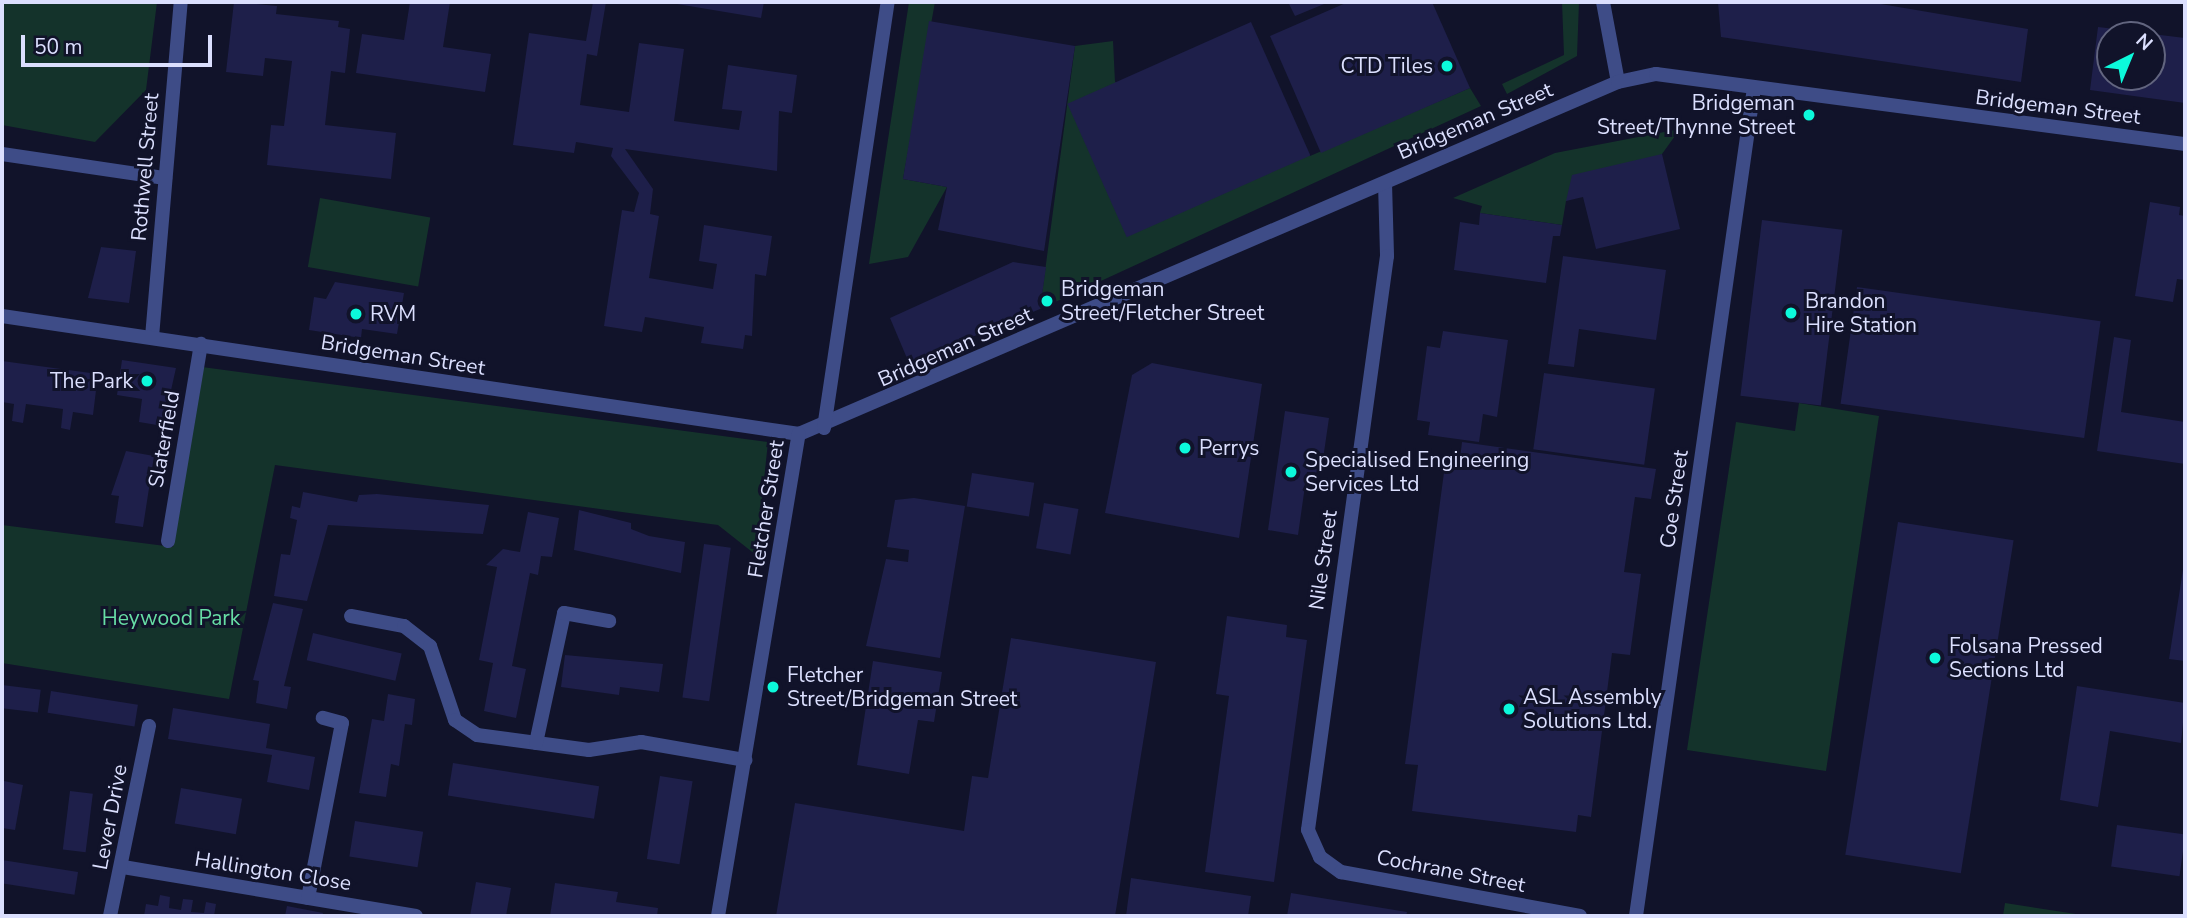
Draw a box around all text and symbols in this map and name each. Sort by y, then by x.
scale bar [24,21,215,65]
north arrow [2096,21,2166,91]
text: N [2130,28,2158,56]
text: 50 m [34,33,83,61]
place label: CTD Tiles [1341,53,1433,79]
marker: CTD Tiles [1439,58,1455,74]
street label: Bridgeman Street [1394,77,1556,165]
street label: Bridgeman Street [1974,84,2142,130]
place label: Bridgeman Street/Thynne Street [1597,90,1795,140]
street label: Rothwell Street [126,92,164,242]
marker: Bridgeman Street/Thynne Street [1801,107,1817,123]
place label: Bridgeman Street/Fletcher Street [1061,276,1264,326]
place label: Brandon Hire Station [1805,288,1917,338]
marker: Bridgeman Street/Fletcher Street [1039,293,1055,309]
place label: RVM [370,301,416,327]
street label: Bridgeman Street [874,302,1036,392]
marker: Brandon Hire Station [1783,305,1799,321]
marker: RVM [348,306,364,322]
street label: Bridgeman Street [319,330,487,380]
place label: The Park [50,368,133,394]
marker: The Park [139,373,155,389]
street label: Slaterfield [143,389,185,489]
place label: Perrys [1199,435,1259,461]
street label: Fletcher Street [743,438,789,580]
marker: Perrys [1177,440,1193,456]
place label: Specialised Engineering Services Ltd [1305,447,1529,497]
street label: Coe Street [1655,448,1693,550]
marker: Specialised Engineering Services Ltd [1283,464,1299,480]
street label: Nile Street [1304,509,1342,611]
park label: Heywood Park [102,605,240,631]
place label: Folsana Pressed Sections Ltd [1949,633,2103,683]
marker: Folsana Pressed Sections Ltd [1927,650,1943,666]
place label: Fletcher Street/Bridgeman Street [787,662,1017,712]
marker: Fletcher Street/Bridgeman Street [765,679,781,695]
place label: ASL Assembly Solutions Ltd. [1523,684,1661,734]
marker: ASL Assembly Solutions Ltd. [1501,701,1517,717]
street label: Lever Drive [87,762,133,872]
street label: Cochrane Street [1374,844,1528,898]
street label: Hallington Close [193,846,353,896]

